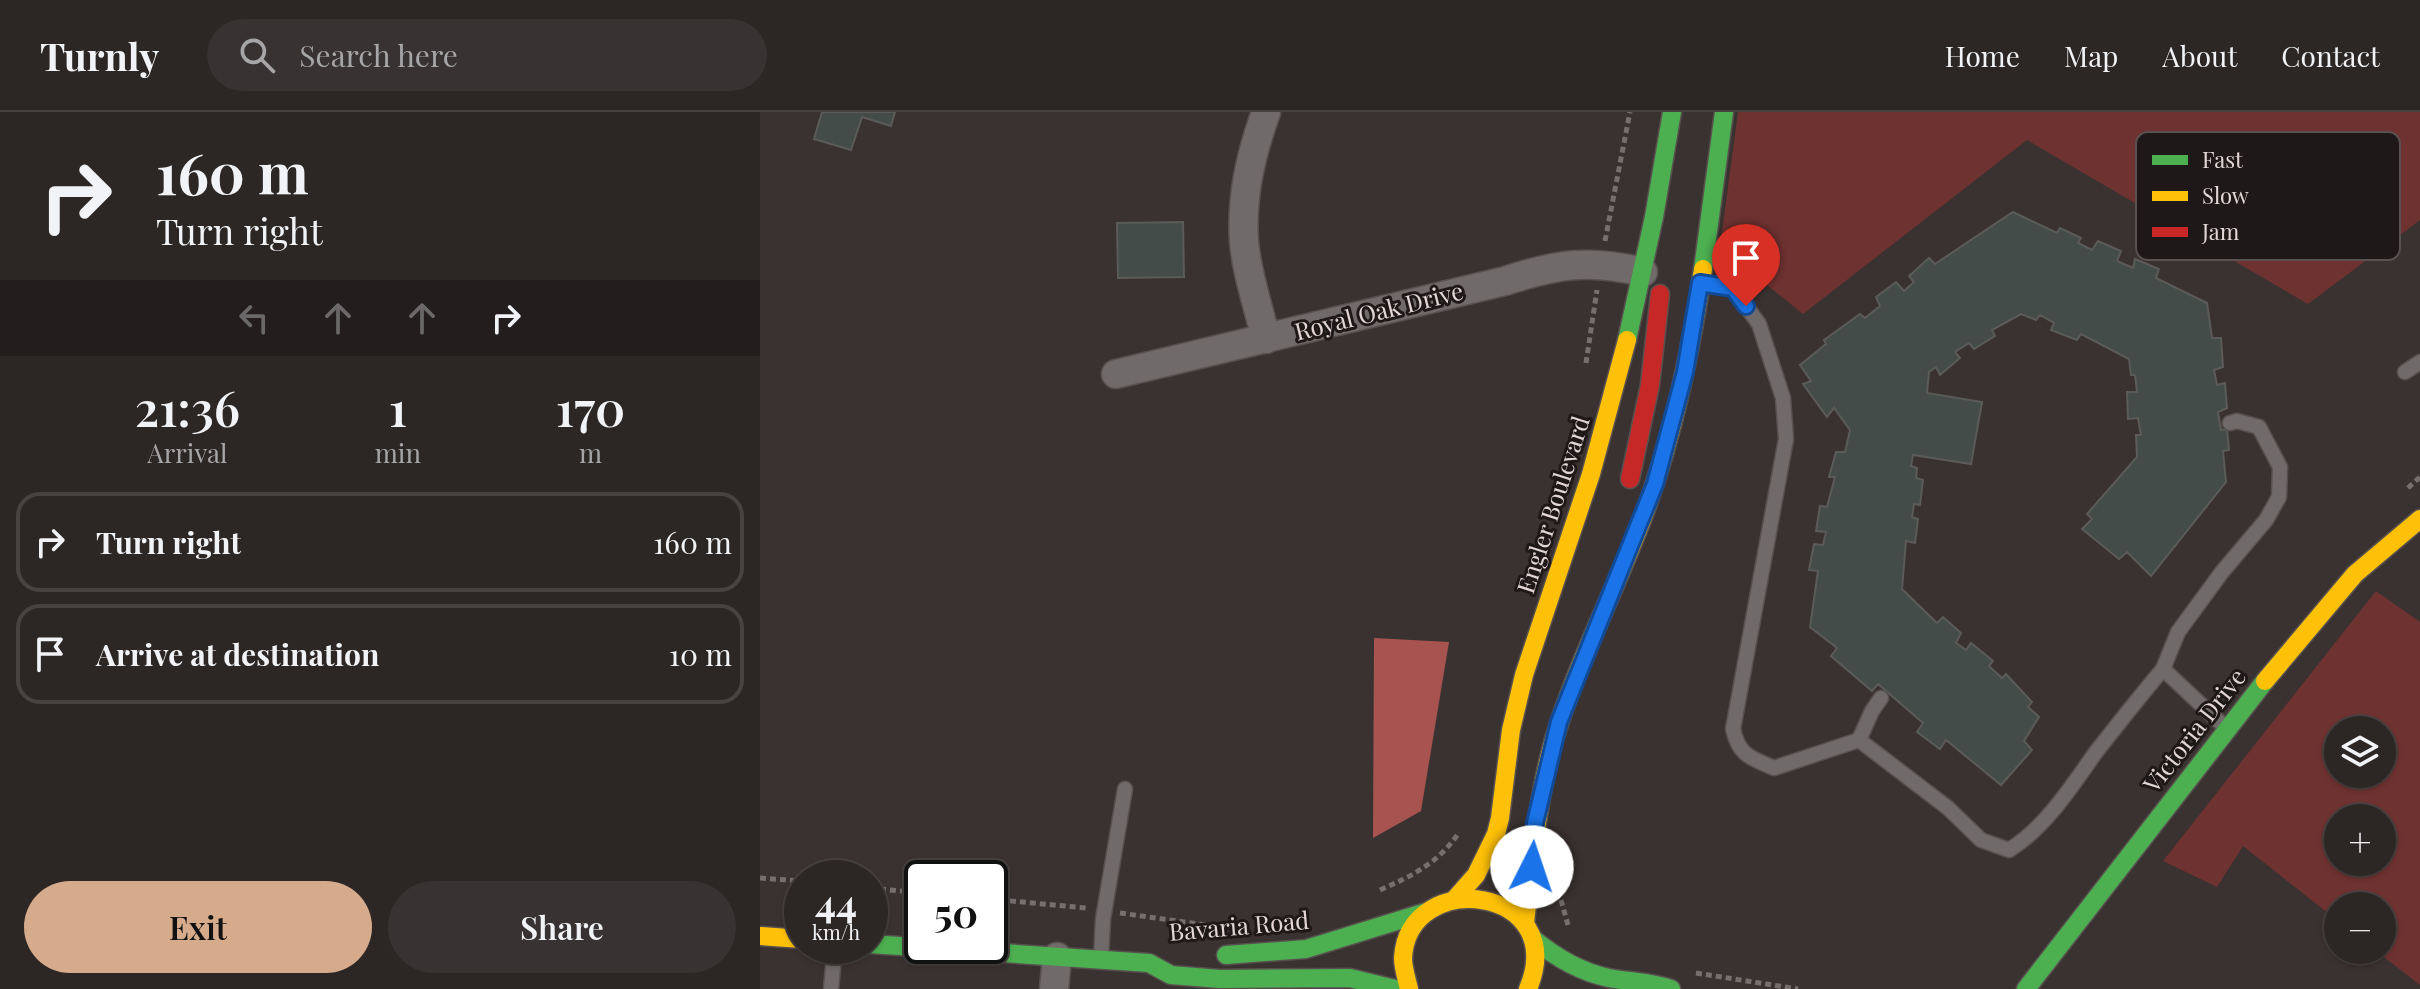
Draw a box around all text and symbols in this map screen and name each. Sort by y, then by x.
search box [207,19,767,91]
text: Turnly [40,30,159,81]
icon: search [235,33,279,77]
text: Search here [299,35,458,75]
text: Home [1945,37,2020,74]
text: Map [2064,37,2118,74]
text: About [2162,37,2237,74]
text: Contact [2281,37,2380,74]
legend [2136,132,2400,260]
text: 160 m [156,134,309,209]
icon: right [24,144,128,248]
text: Fast [2202,144,2244,174]
text: Slow [2202,180,2249,210]
text: Turn right [156,206,323,254]
text: Jam [2201,216,2240,246]
pin [1712,224,1780,306]
icon: arrive [1724,236,1768,280]
street label: Royal Oak Drive [1291,274,1466,346]
icon: left [232,296,276,340]
icon: ahead [316,296,360,340]
icon: ahead [400,296,444,340]
icon: right [484,296,528,340]
text: 21:36 [135,375,240,439]
text: 1 [389,375,407,439]
text: 170 [556,375,625,439]
street label: Engler Boulevard [1508,412,1596,597]
text: Arrival [147,435,227,470]
text: min [375,435,421,470]
text: m [579,435,602,470]
icon: right [28,520,72,564]
text: Turn right [96,522,241,562]
text: 160 m [653,522,732,562]
icon: arrive [28,632,72,676]
text: Arrive at destination [96,634,379,674]
text: 10 m [669,634,732,674]
street label: Victoria Drive [2134,661,2252,799]
map controls [2324,716,2396,964]
button: layers [2324,716,2396,788]
button: + [2324,804,2396,876]
position arrow [1490,825,1574,909]
speed limit sign: 50 [904,860,1008,964]
text: 44 [815,875,857,928]
button: Exit [24,881,372,973]
button: Share [388,881,736,973]
button: − [2324,892,2396,964]
street label: Bavaria Road [1168,903,1310,947]
text: km/h [812,918,860,945]

